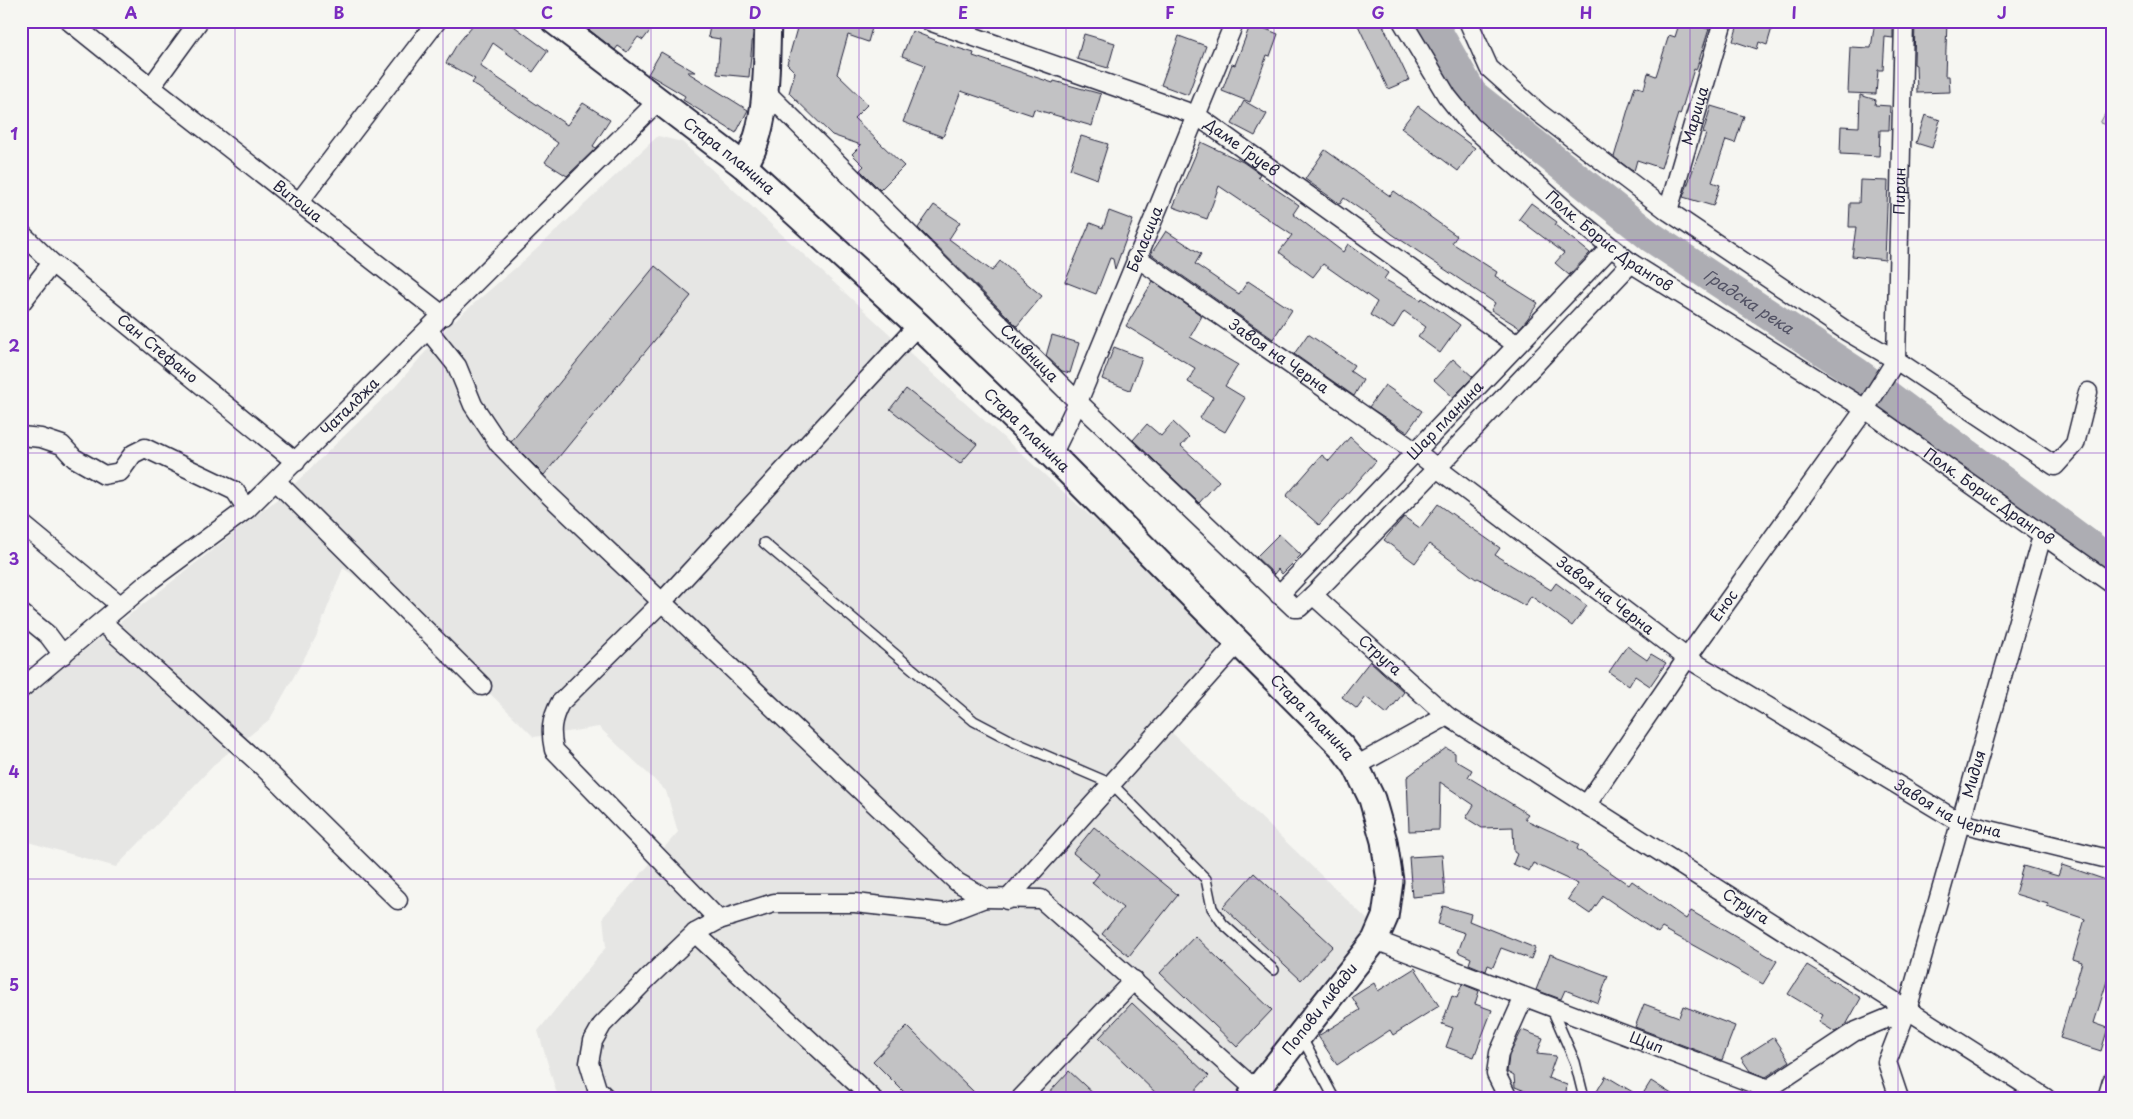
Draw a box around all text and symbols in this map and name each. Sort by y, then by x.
text: A [125,0,138,24]
text: B [334,0,345,24]
text: C [541,0,553,24]
text: D [749,0,761,24]
text: E [958,0,968,24]
text: F [1165,0,1175,24]
text: G [1371,0,1385,24]
text: H [1580,0,1592,24]
text: I [1791,0,1797,24]
text: J [1997,0,2007,24]
street label: Марица [1675,83,1714,148]
street label: Стара планина [679,111,781,200]
street label: Даме Груев [1199,111,1284,181]
text: 1 [10,121,18,145]
street label: Пирин [1886,167,1911,215]
street label: Витоша [269,174,329,228]
street label: Полк. Борис Дрангов [1541,184,1678,297]
street label: Беласица [1120,202,1168,275]
water label: Градска река [1700,262,1800,340]
street label: Сан Стефано [113,307,204,388]
street label: Завоя на Черна [1225,312,1335,399]
street label: Сливница [995,318,1065,387]
text: 2 [8,333,20,357]
street label: Чаталджа [314,371,384,440]
street label: Шар планина [1401,374,1488,464]
street label: Стара планина [979,382,1076,477]
street label: Полк. Борис Дрангов [1920,441,2060,550]
text: 3 [9,546,19,570]
street label: Завоя на Черна [1553,550,1660,640]
street label: Енос [1704,584,1742,626]
street label: Струга [1354,628,1408,681]
street label: Стара планина [1266,668,1361,765]
street label: Мидия [1955,747,1990,800]
text: 4 [9,759,20,783]
street label: Завоя на Черна [1891,773,2005,843]
street label: Струга [1719,882,1775,929]
street label: Попови ливади [1275,957,1362,1059]
text: 5 [9,972,19,996]
street label: Щип [1626,1025,1667,1058]

